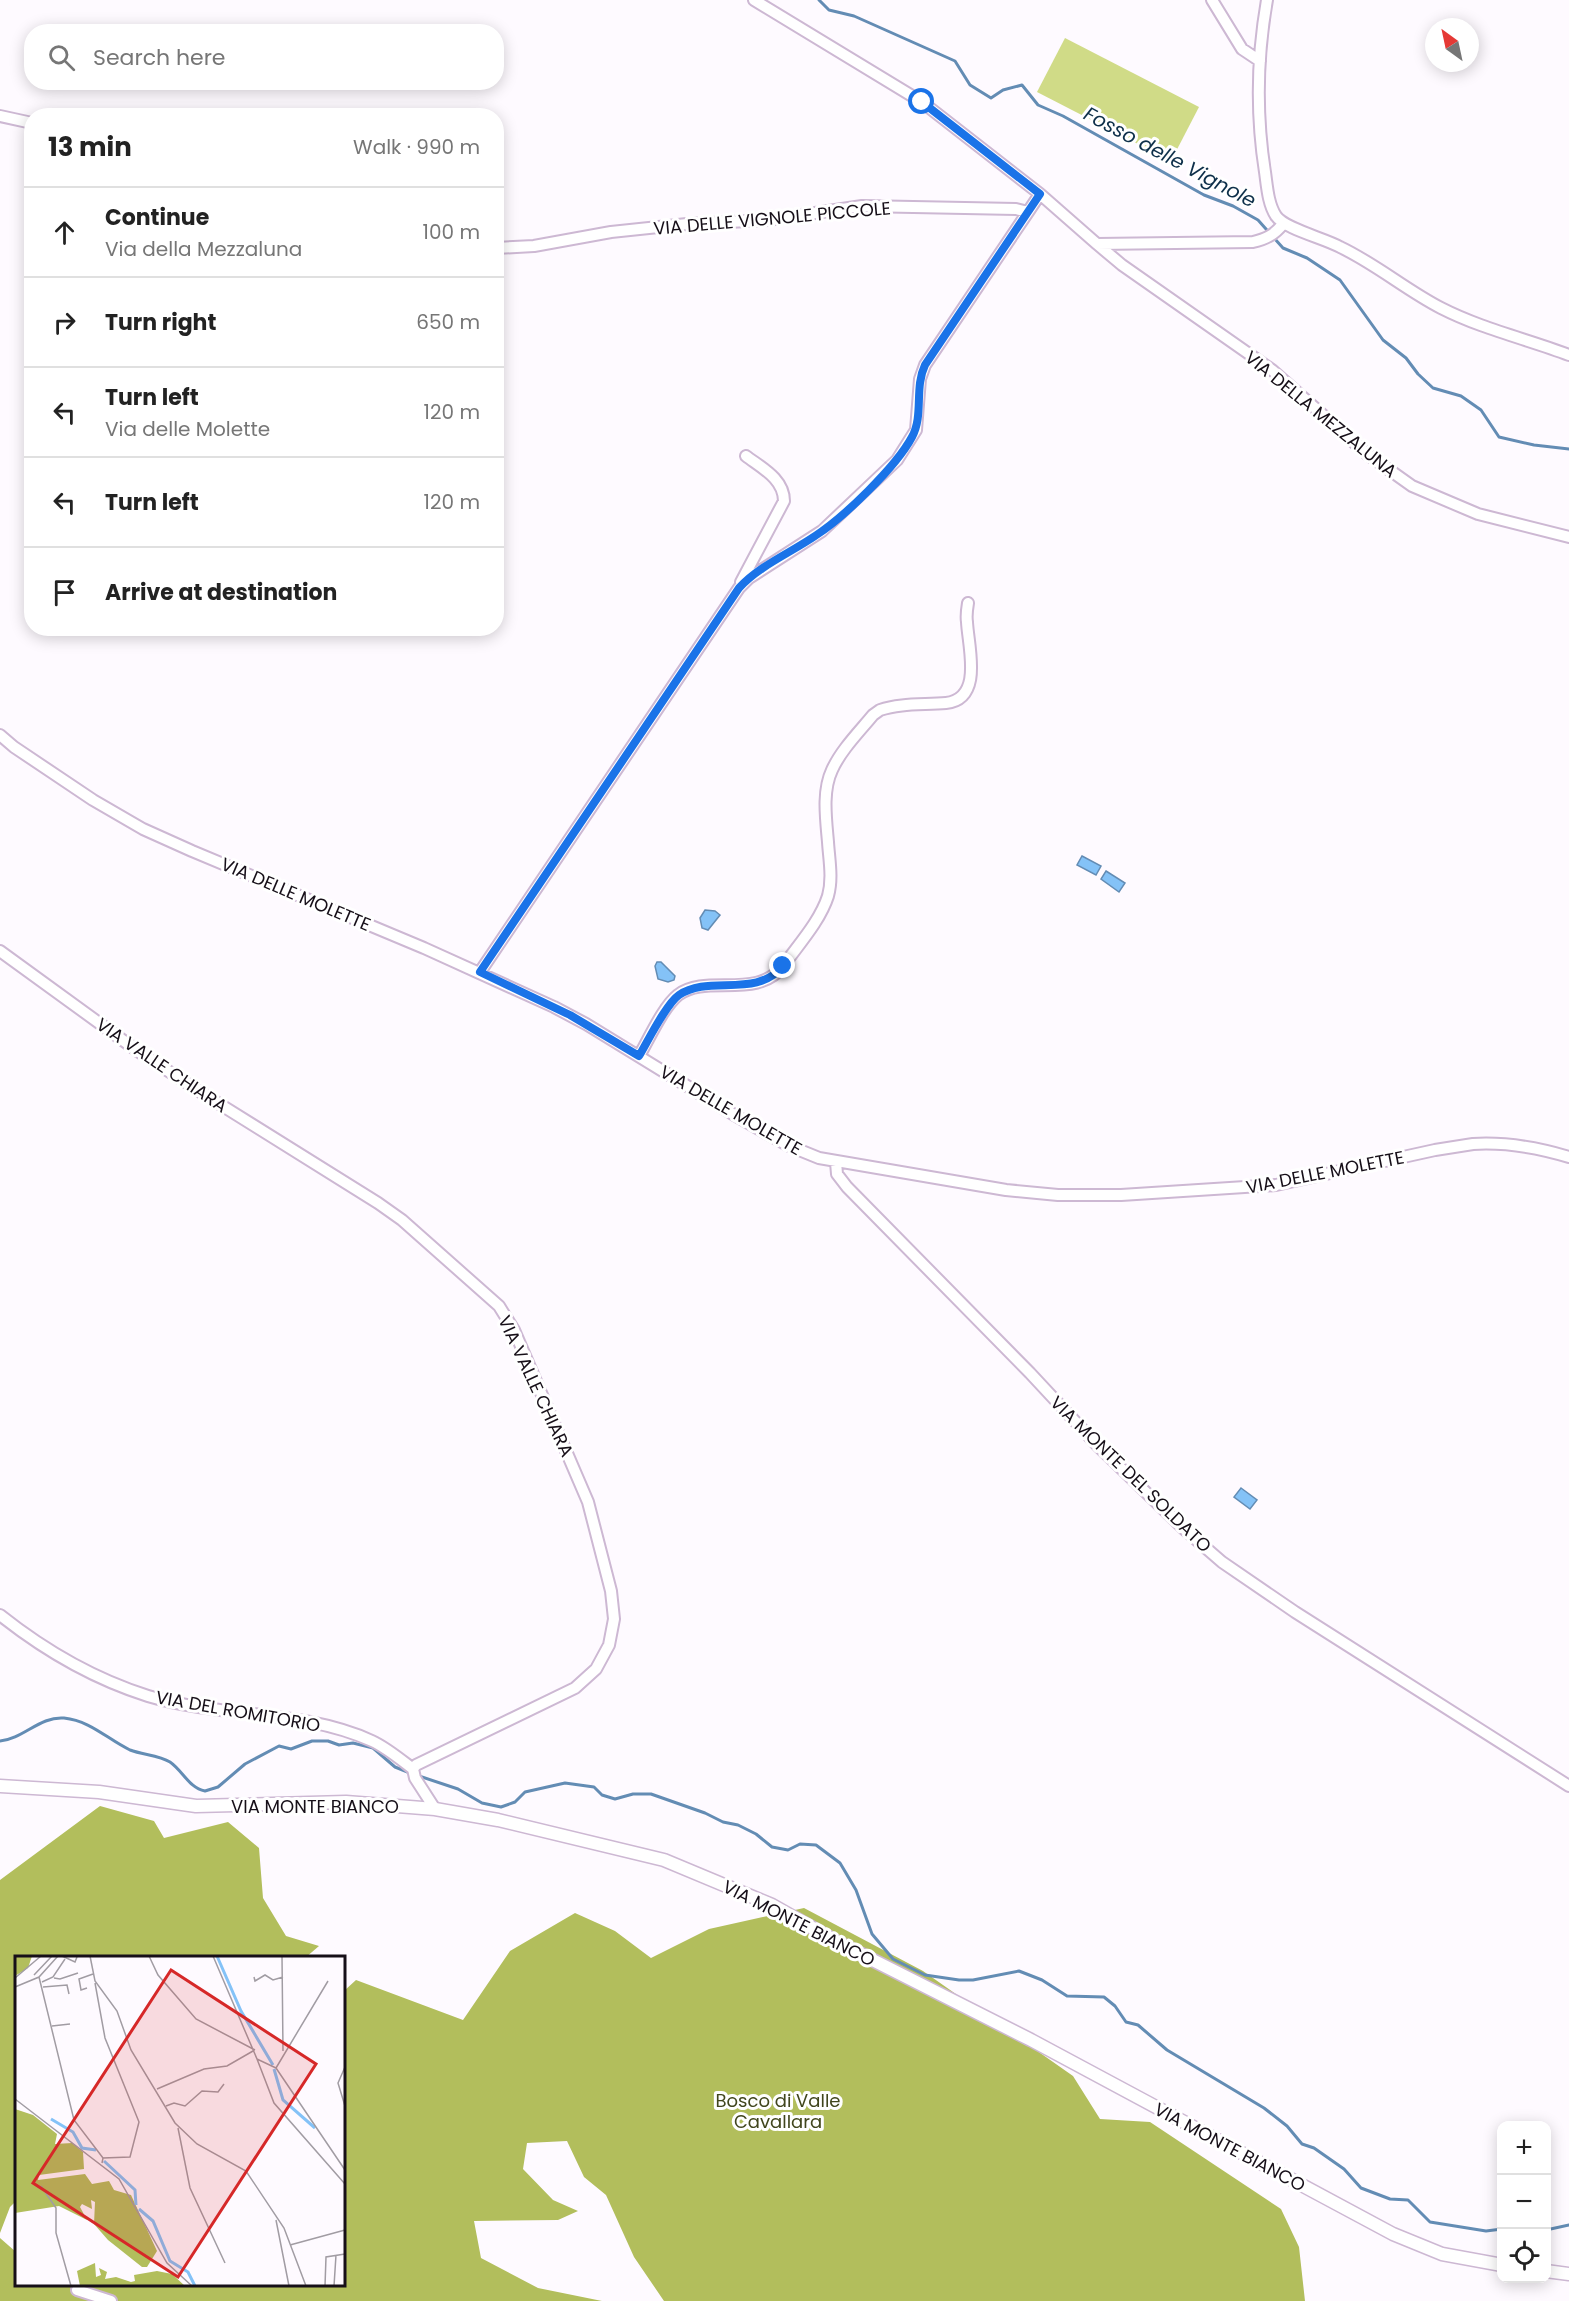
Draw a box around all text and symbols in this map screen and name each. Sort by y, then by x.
north arrow [1425,18,1479,72]
search box [24,24,504,90]
icon: search [45,41,78,74]
text: Search here [93,42,226,73]
route start [908,88,934,114]
water label: Fosso delle Vignole [1079,100,1261,214]
text: 13 min [48,129,132,165]
text: Walk · 990 m [353,133,480,161]
street label: VIA DELLE VIGNOLE PICCOLE [652,195,892,241]
text: Continue [105,202,209,233]
icon: ahead [48,216,81,249]
text: 100 m [423,218,480,246]
text: Via della Mezzaluna [105,235,302,263]
icon: right [48,306,81,339]
text: Turn right [105,307,216,338]
text: 650 m [416,308,480,336]
street label: VIA DELLA MEZZALUNA [1240,345,1402,483]
text: Turn left [105,382,199,413]
icon: left [48,396,81,429]
text: 120 m [424,398,480,426]
text: Via delle Molette [105,415,270,443]
icon: left [48,486,81,519]
text: Turn left [105,487,199,518]
text: 120 m [424,488,480,516]
icon: arrive [48,576,81,609]
text: Arrive at destination [105,577,337,608]
street label: VIA DELLE MOLETTE [217,851,375,937]
route end [769,952,795,978]
street label: VIA VALLE CHIARA [91,1012,233,1118]
street label: VIA DELLE MOLETTE [655,1059,807,1161]
street label: VIA DELLE MOLETTE [1244,1144,1406,1200]
street label: VIA VALLE CHIARA [492,1311,580,1461]
street label: VIA MONTE DEL SOLDATO [1045,1390,1217,1558]
street label: VIA DEL ROMITORIO [154,1684,322,1738]
street label: VIA MONTE BIANCO [231,1794,399,1819]
street label: VIA MONTE BIANCO [719,1874,879,1972]
inset map [15,1956,345,2286]
park label: Bosco di Valle Cavallara [716,2088,840,2134]
street label: VIA MONTE BIANCO [1150,2097,1310,2197]
map controls [1497,2121,1551,2283]
button: + [1497,2121,1551,2175]
button: − [1497,2175,1551,2229]
button: locate [1497,2229,1551,2283]

